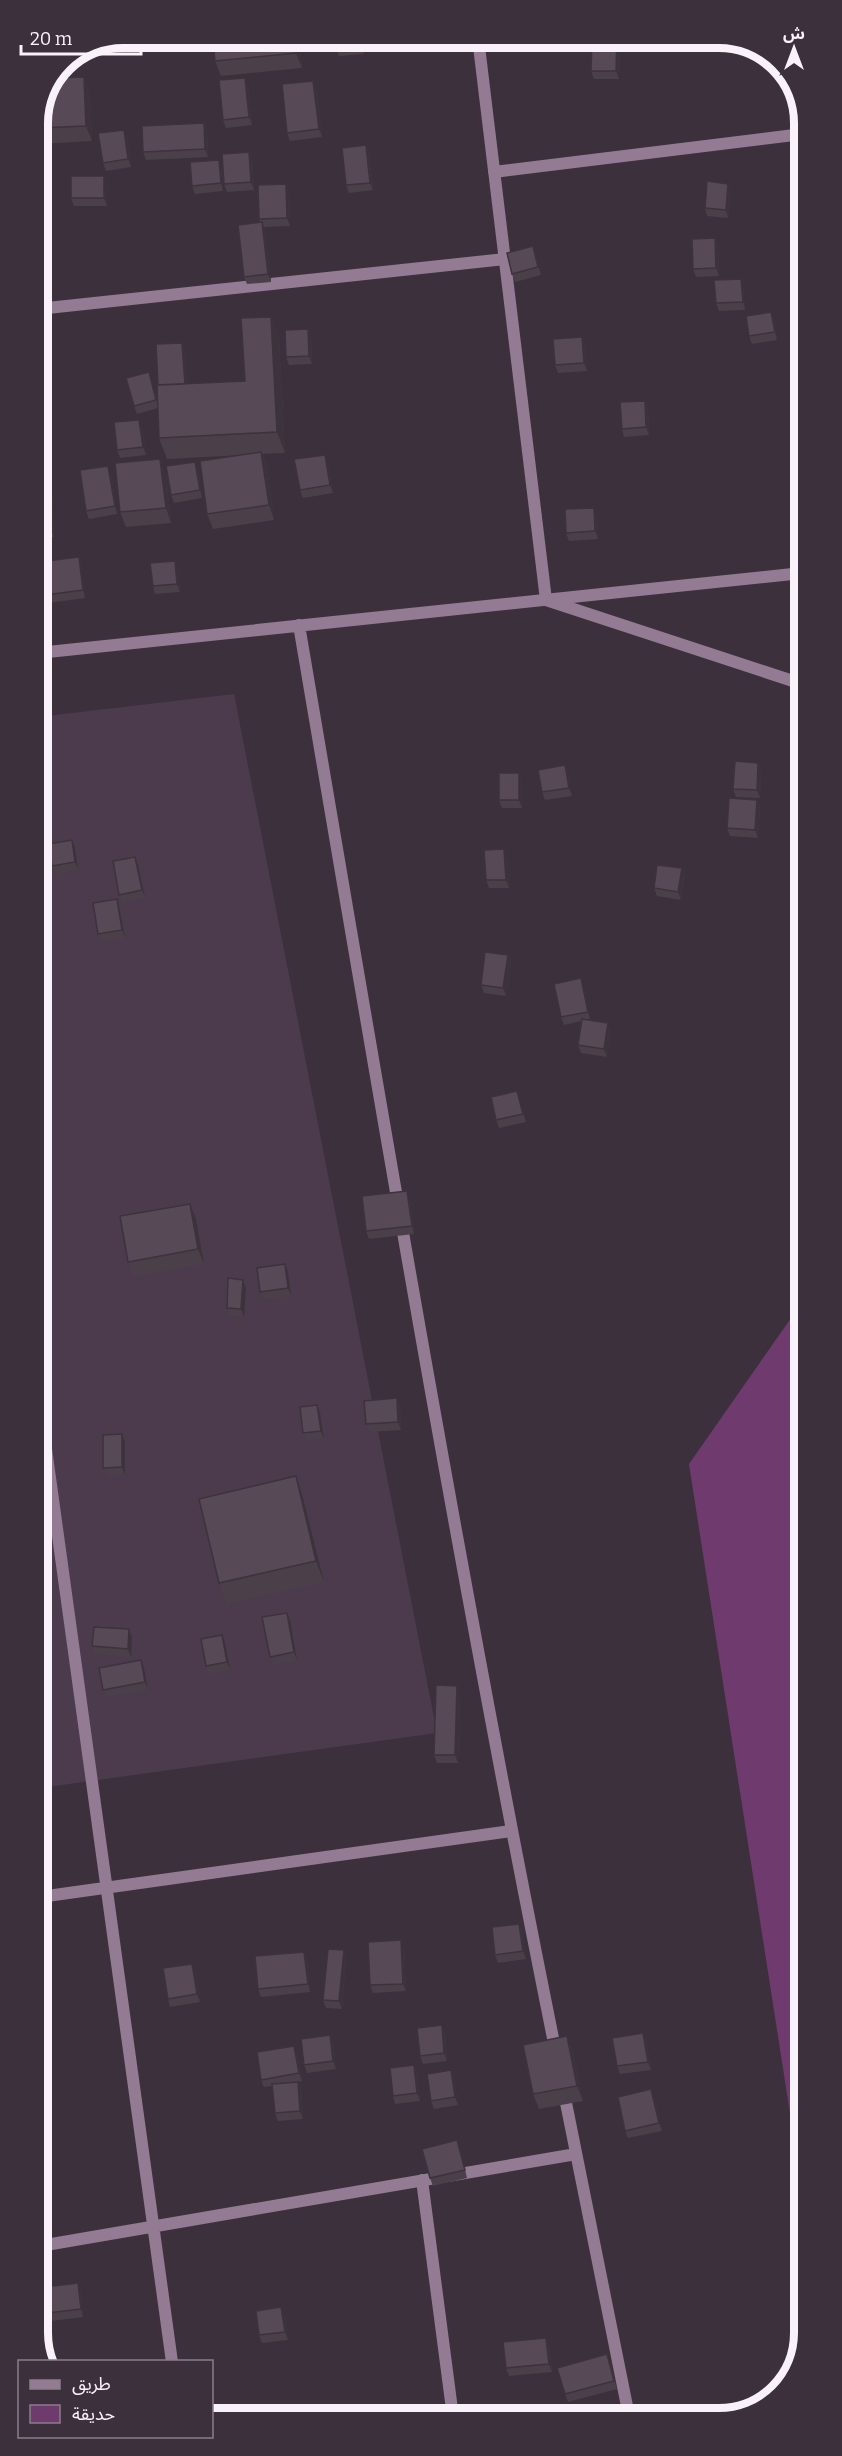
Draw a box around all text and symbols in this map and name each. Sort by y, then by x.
scale bar [21,18,141,56]
north arrow [764,18,824,78]
text: ش [783,24,805,43]
text: 20 m [30,28,72,50]
legend [18,2360,213,2438]
text: طريق [72,2373,111,2395]
text: حديقة [72,2403,115,2425]

